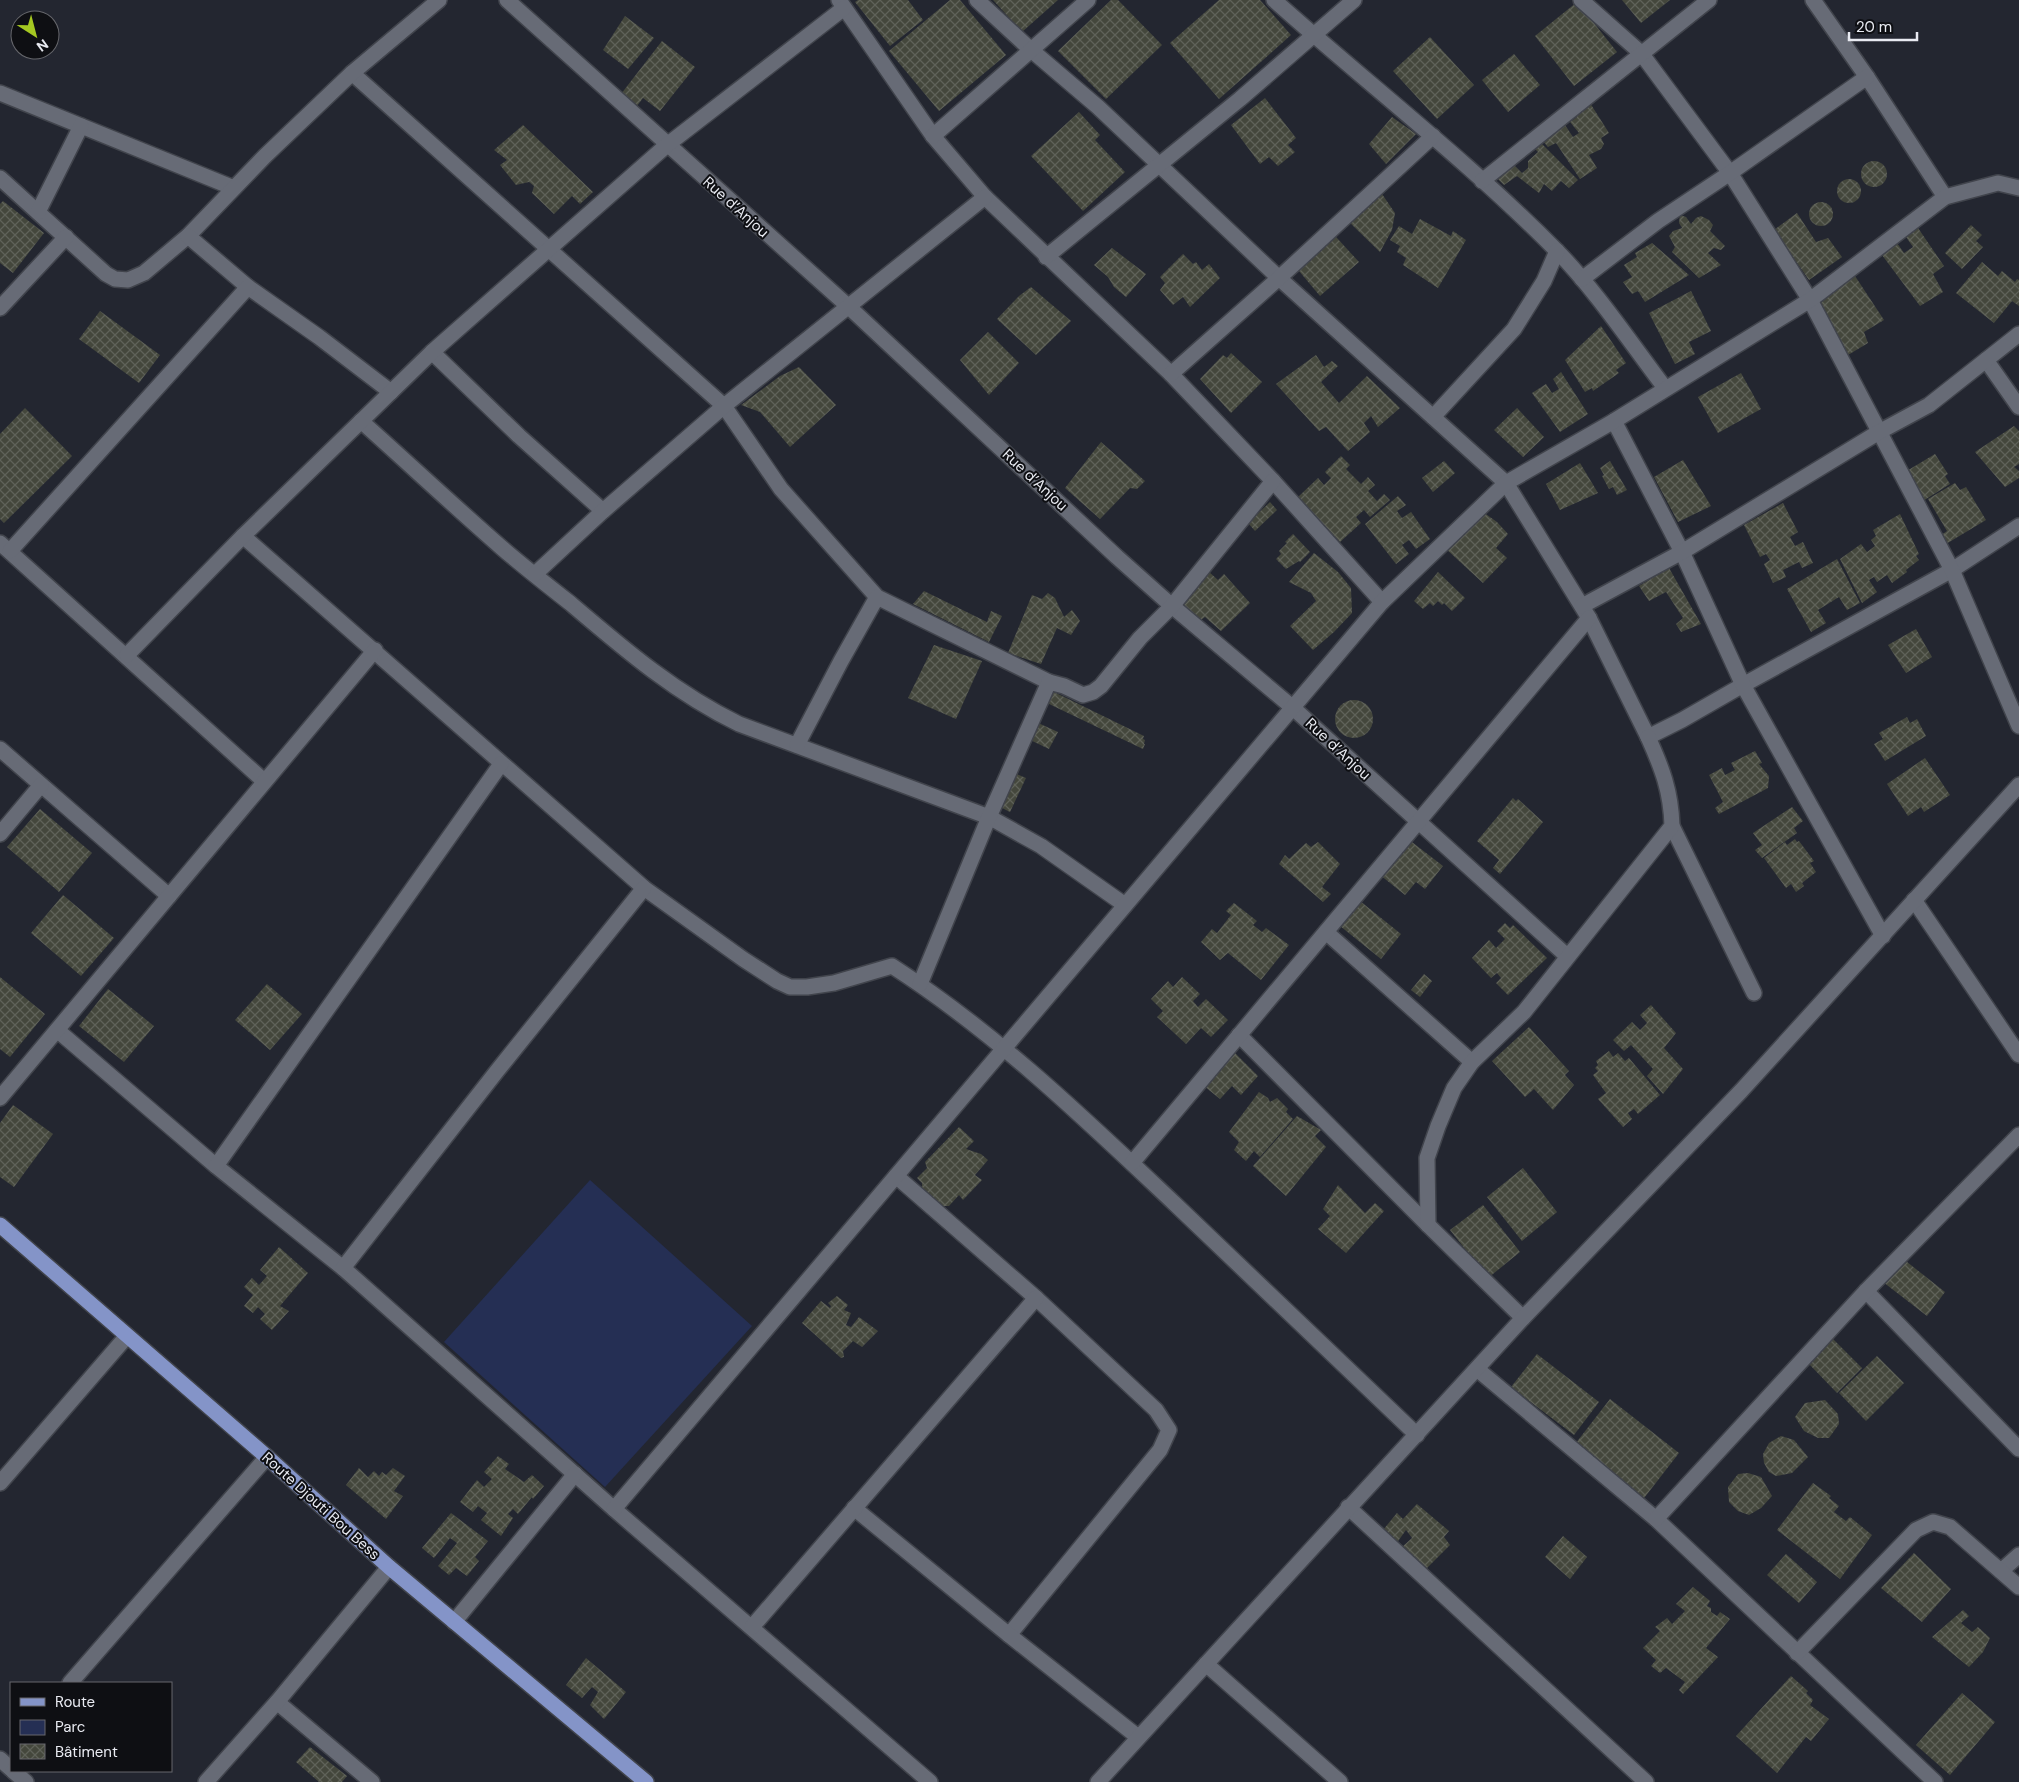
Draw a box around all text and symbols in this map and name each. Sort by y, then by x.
north arrow [10,10,60,60]
scale bar [1849,10,1916,42]
text: 20 m [1856,17,1892,37]
text: N [33,35,52,56]
street label: Rue d’Anjou [699,172,773,242]
street label: Rue d’Anjou [998,445,1072,515]
street label: Rue d’Anjou [1301,714,1375,784]
street label: Route Djouti Bou Bess [258,1448,384,1564]
legend [10,1682,172,1772]
text: Route [55,1692,95,1712]
text: Parc [55,1717,85,1737]
text: Bâtiment [55,1742,118,1762]

